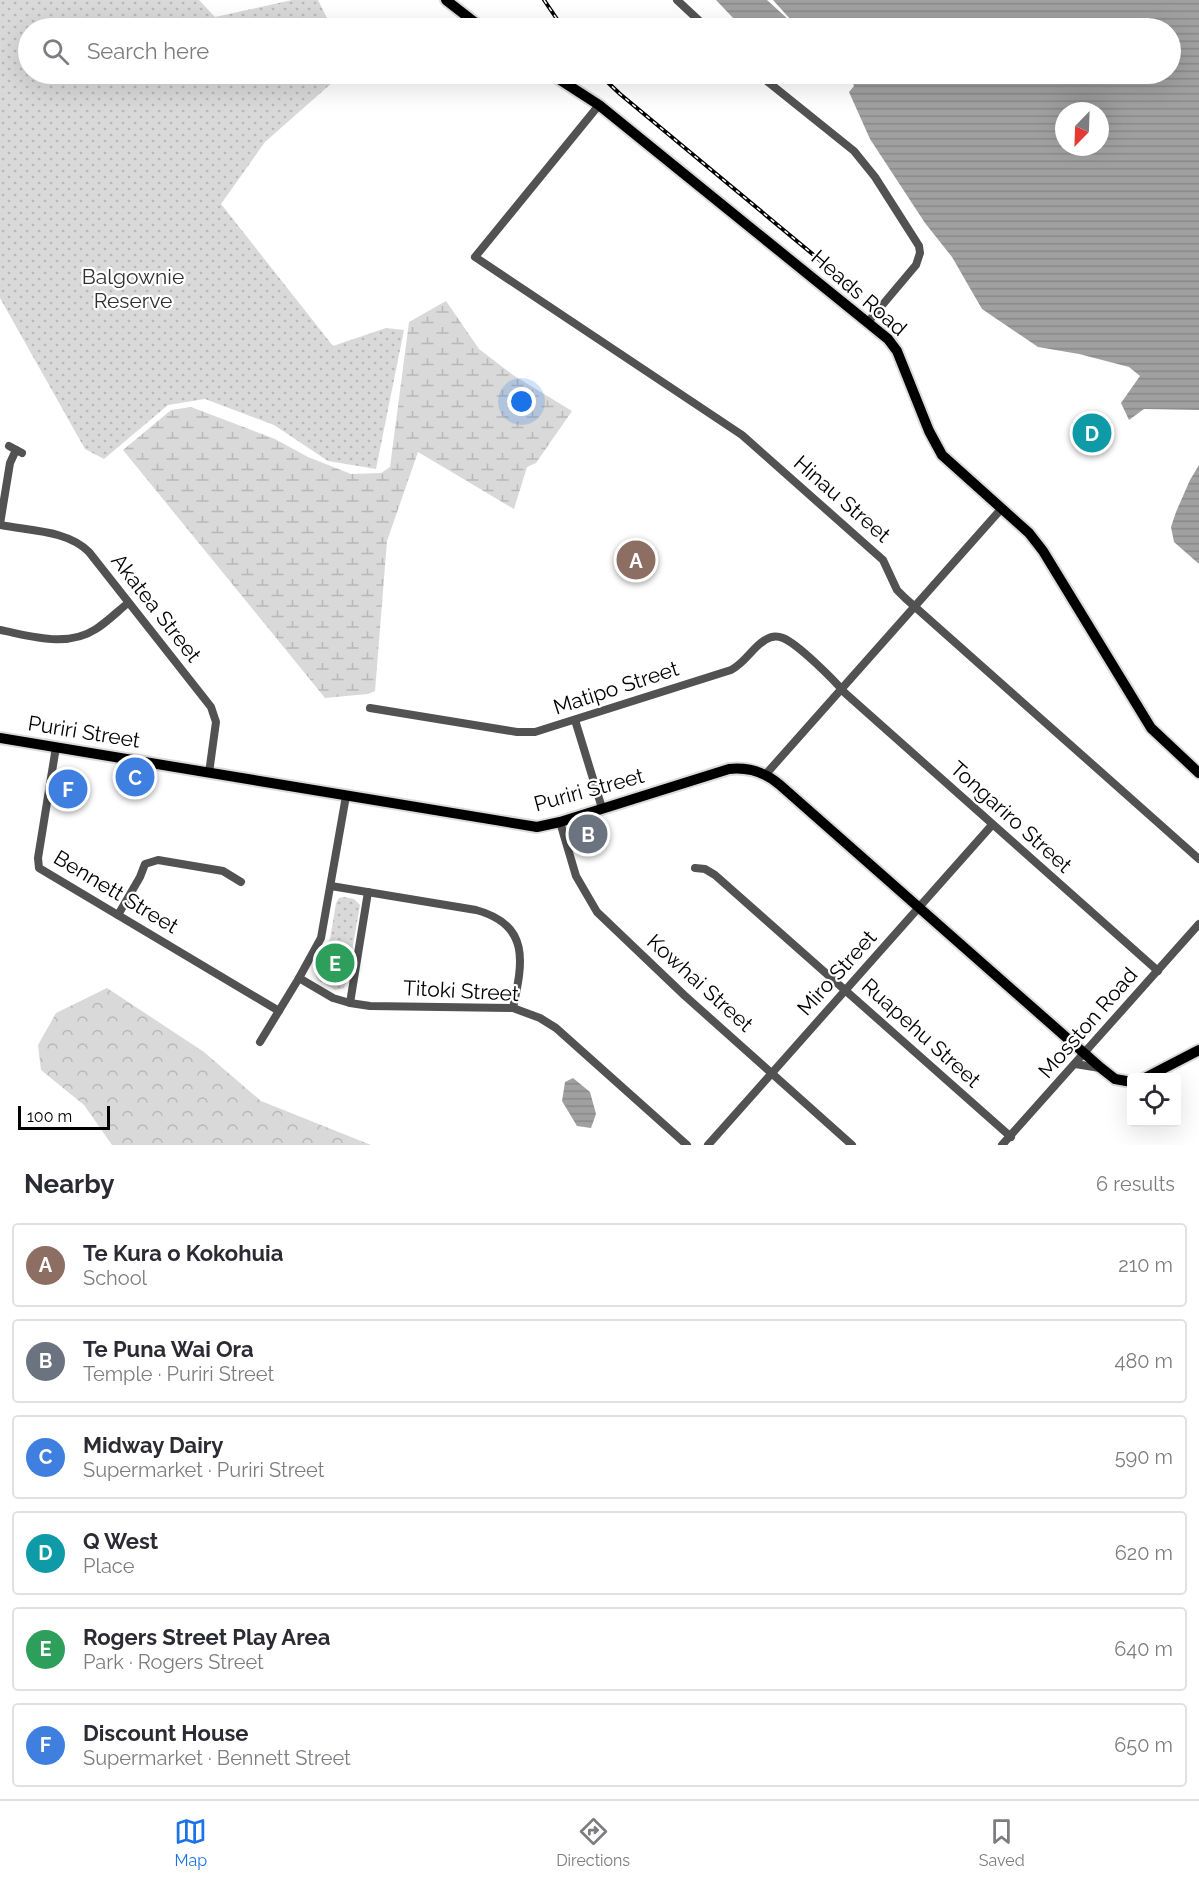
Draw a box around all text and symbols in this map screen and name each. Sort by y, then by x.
search box [18,18,1181,84]
icon: search [39,35,72,68]
text: Search here [87,38,209,64]
north arrow [1055,102,1109,156]
street label: Heads Road [807,244,912,341]
park label: Balgownie Reserve [82,264,184,313]
your location [507,387,536,416]
pin: D [1072,410,1112,456]
street label: Hinau Street [789,450,896,547]
pin: A [616,538,656,582]
street label: Akatea Street [106,548,207,667]
street label: Matipo Street [550,656,682,720]
street label: Puriri Street [26,710,142,753]
pin: C [116,754,154,800]
street label: Tongariro Street [945,756,1077,878]
street label: Puriri Street [531,763,647,816]
pin: F [48,766,88,812]
pin: B [568,812,608,856]
street label: Bennett Street [50,845,183,939]
street label: Miro Street [792,925,881,1020]
street label: Kowhai Street [642,929,758,1037]
pin: E [316,940,354,986]
street label: Mosston Road [1033,962,1142,1083]
street label: Ruapehu Street [857,973,986,1092]
street label: Titoki Street [402,975,520,1006]
map controls [1127,1073,1181,1127]
button: locate [1127,1073,1181,1127]
scale bar [18,1103,110,1130]
text: 100 m [27,1107,72,1126]
text: Nearby [24,1169,114,1199]
text: 6 results [1096,1172,1175,1196]
text: Te Kura o Kokohuia [83,1240,283,1266]
text: A [39,1253,52,1277]
text: 210 m [1118,1253,1173,1277]
text: School [83,1266,147,1290]
text: Te Puna Wai Ora [83,1336,254,1362]
text: B [39,1349,52,1373]
text: 480 m [1115,1349,1173,1373]
text: Temple · Puriri Street [83,1362,274,1386]
text: Midway Dairy [83,1432,223,1458]
text: C [39,1445,52,1469]
text: 590 m [1115,1445,1173,1469]
text: Supermarket · Puriri Street [83,1458,324,1482]
text: Q West [83,1528,158,1554]
text: D [38,1541,53,1565]
text: 620 m [1115,1541,1173,1565]
text: Place [83,1554,134,1578]
text: Rogers Street Play Area [83,1624,330,1650]
text: E [39,1637,52,1661]
text: 640 m [1114,1637,1173,1661]
text: Park · Rogers Street [83,1650,264,1674]
text: Discount House [83,1720,249,1746]
text: F [40,1733,51,1757]
text: 650 m [1114,1733,1173,1757]
text: Supermarket · Bennett Street [83,1746,351,1770]
tab: Map [174,1815,207,1870]
tab: Directions [556,1815,630,1870]
tab: Saved [979,1815,1025,1870]

